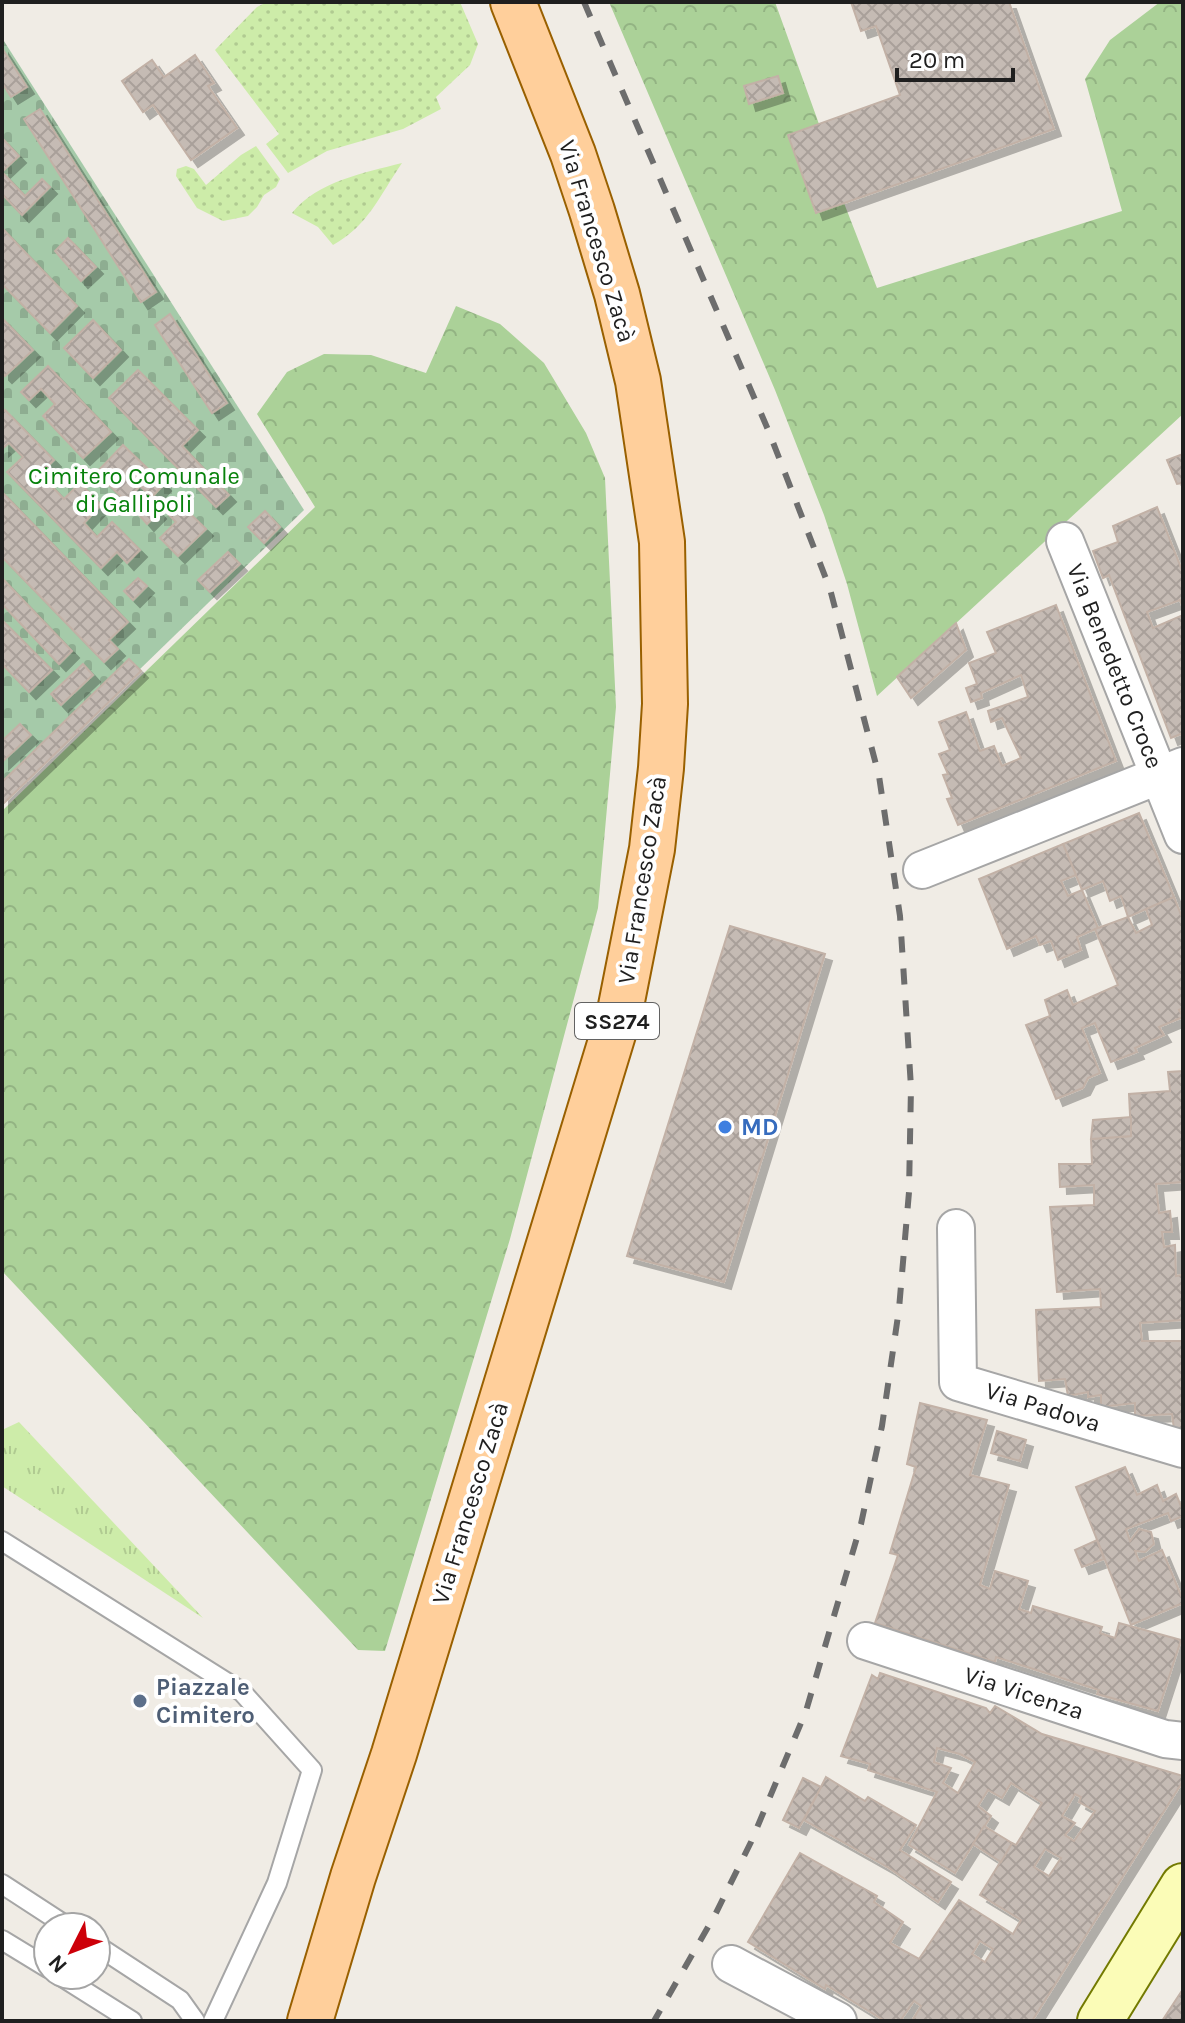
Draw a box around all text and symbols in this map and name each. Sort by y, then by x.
scale bar [897,32,1013,82]
text: 20 m [909,46,965,74]
street label: Via Francesco Zacà [553,136,641,346]
park label: Cimitero Comunale di Gallipoli [28,462,240,518]
street label: Via Benedetto Croce [1061,560,1169,772]
street label: Via Francesco Zacà [612,774,672,986]
road number: SS274 [575,1003,659,1039]
place label: MD [741,1113,778,1141]
marker: MD [716,1118,734,1136]
street label: Via Padova [982,1376,1104,1438]
street label: Via Francesco Zacà [426,1398,514,1608]
street label: Via Vicenza [961,1661,1087,1725]
place label: Piazzale Cimitero [156,1673,255,1729]
marker: Piazzale Cimitero [131,1692,149,1710]
north arrow [32,1911,112,1991]
text: N [43,1949,73,1978]

